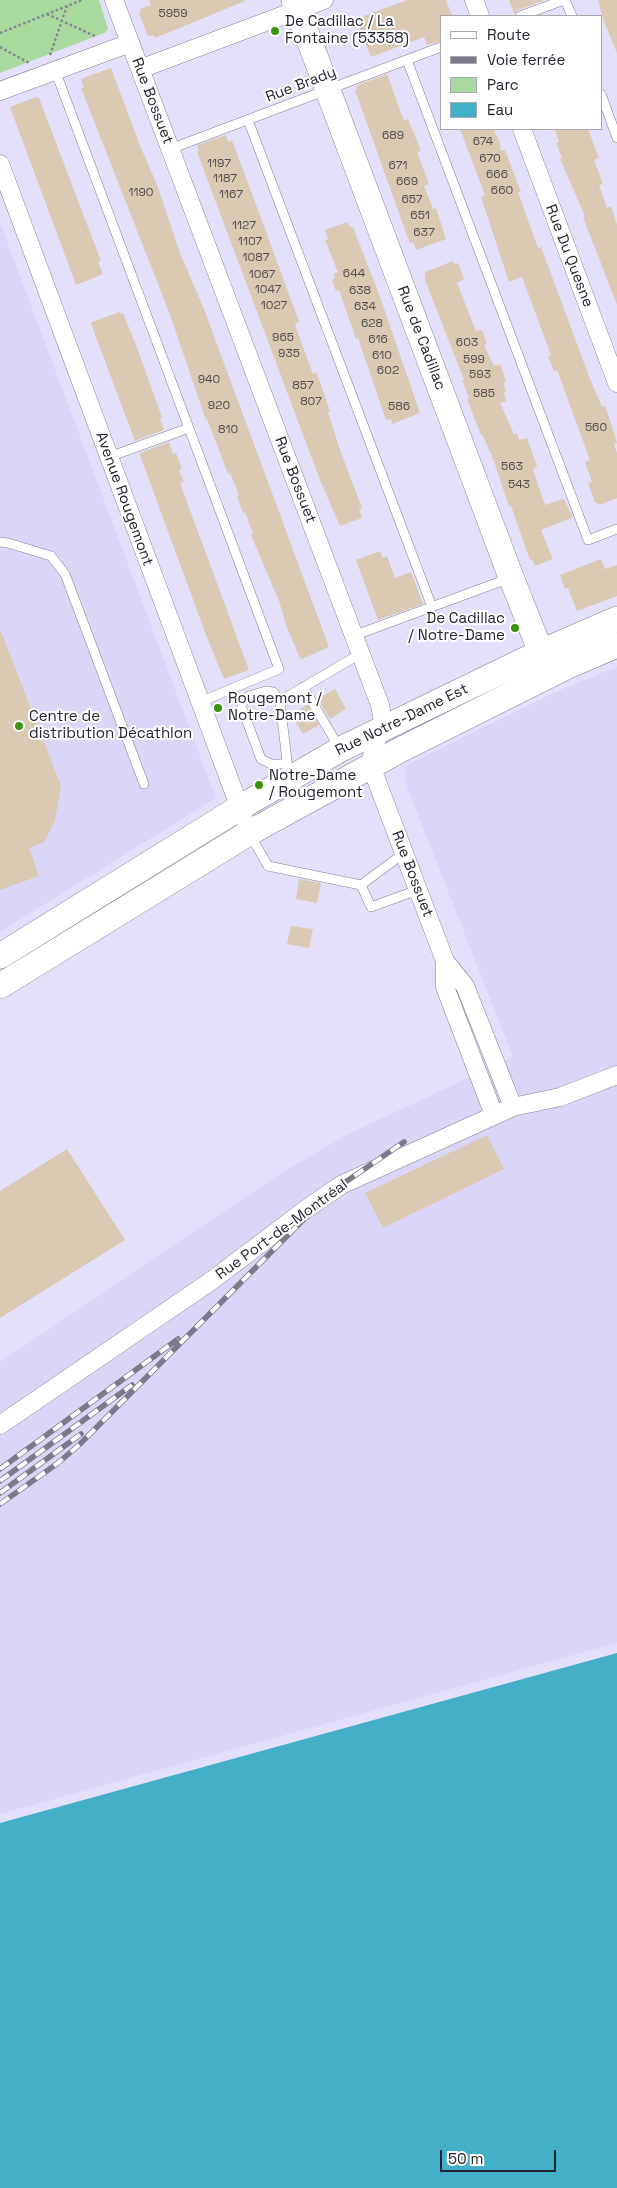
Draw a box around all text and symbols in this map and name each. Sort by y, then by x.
house number: 5959 [158,7,188,21]
place label: De Cadillac / La Fontaine (53358) [285,13,409,48]
legend [440,15,602,130]
marker: De Cadillac / La Fontaine (53358) [269,25,281,37]
text: Route [487,25,530,44]
text: Voie ferrée [487,50,565,69]
street label: Rue Bossuet [127,55,177,147]
street label: Rue Brady [263,63,339,107]
text: Parc [487,75,519,94]
text: Eau [487,100,513,119]
house number: 689 [382,129,404,143]
house number: 674 [473,135,493,149]
house number: 670 [479,152,501,166]
house number: 1197 [207,157,231,171]
house number: 671 [389,159,407,173]
house number: 666 [486,168,508,182]
house number: 1187 [213,172,237,186]
house number: 669 [396,175,418,189]
house number: 660 [491,184,513,198]
house number: 1190 [128,186,154,200]
house number: 1167 [219,188,243,202]
house number: 657 [401,193,423,207]
street label: Rue Du Quesne [541,202,597,310]
house number: 651 [410,209,430,223]
house number: 1127 [232,219,256,233]
house number: 637 [413,226,435,240]
house number: 1107 [238,235,262,249]
house number: 1087 [243,251,269,265]
house number: 644 [343,267,365,281]
house number: 1067 [249,268,275,282]
house number: 1047 [255,283,281,297]
street label: Rue de Cadillac [393,283,449,393]
house number: 638 [349,284,371,298]
house number: 1027 [261,299,287,313]
house number: 634 [354,300,376,314]
house number: 628 [361,317,383,331]
house number: 965 [272,331,294,345]
house number: 616 [368,333,388,347]
house number: 603 [456,336,478,350]
house number: 935 [278,347,300,361]
house number: 610 [372,349,392,363]
house number: 599 [463,353,485,367]
house number: 602 [377,364,399,378]
house number: 593 [469,368,491,382]
house number: 940 [198,373,220,387]
house number: 857 [292,379,314,393]
house number: 585 [473,387,495,401]
house number: 807 [300,395,322,409]
house number: 920 [208,399,230,413]
house number: 586 [388,400,410,414]
house number: 560 [585,421,607,435]
house number: 810 [218,423,238,437]
street label: Avenue Rougemont [91,430,157,568]
street label: Rue Bossuet [270,434,320,526]
house number: 563 [501,460,523,474]
house number: 543 [508,478,530,492]
place label: De Cadillac / Notre-Dame [408,610,505,645]
marker: De Cadillac / Notre-Dame [509,622,521,634]
street label: Rue Notre-Dame Est [333,680,471,760]
place label: Rougemont / Notre-Dame [228,690,322,725]
marker: Rougemont / Notre-Dame [212,702,224,714]
place label: Centre de distribution Décathlon [29,708,192,743]
marker: Centre de distribution Décathlon [13,720,25,732]
place label: Notre-Dame / Rougemont [269,767,363,802]
marker: Notre-Dame / Rougemont [253,779,265,791]
street label: Rue Bossuet [387,828,437,920]
street label: Rue Port-de-Montréal [213,1176,351,1284]
scale bar [442,2140,558,2172]
text: 50 m [448,2149,483,2168]

